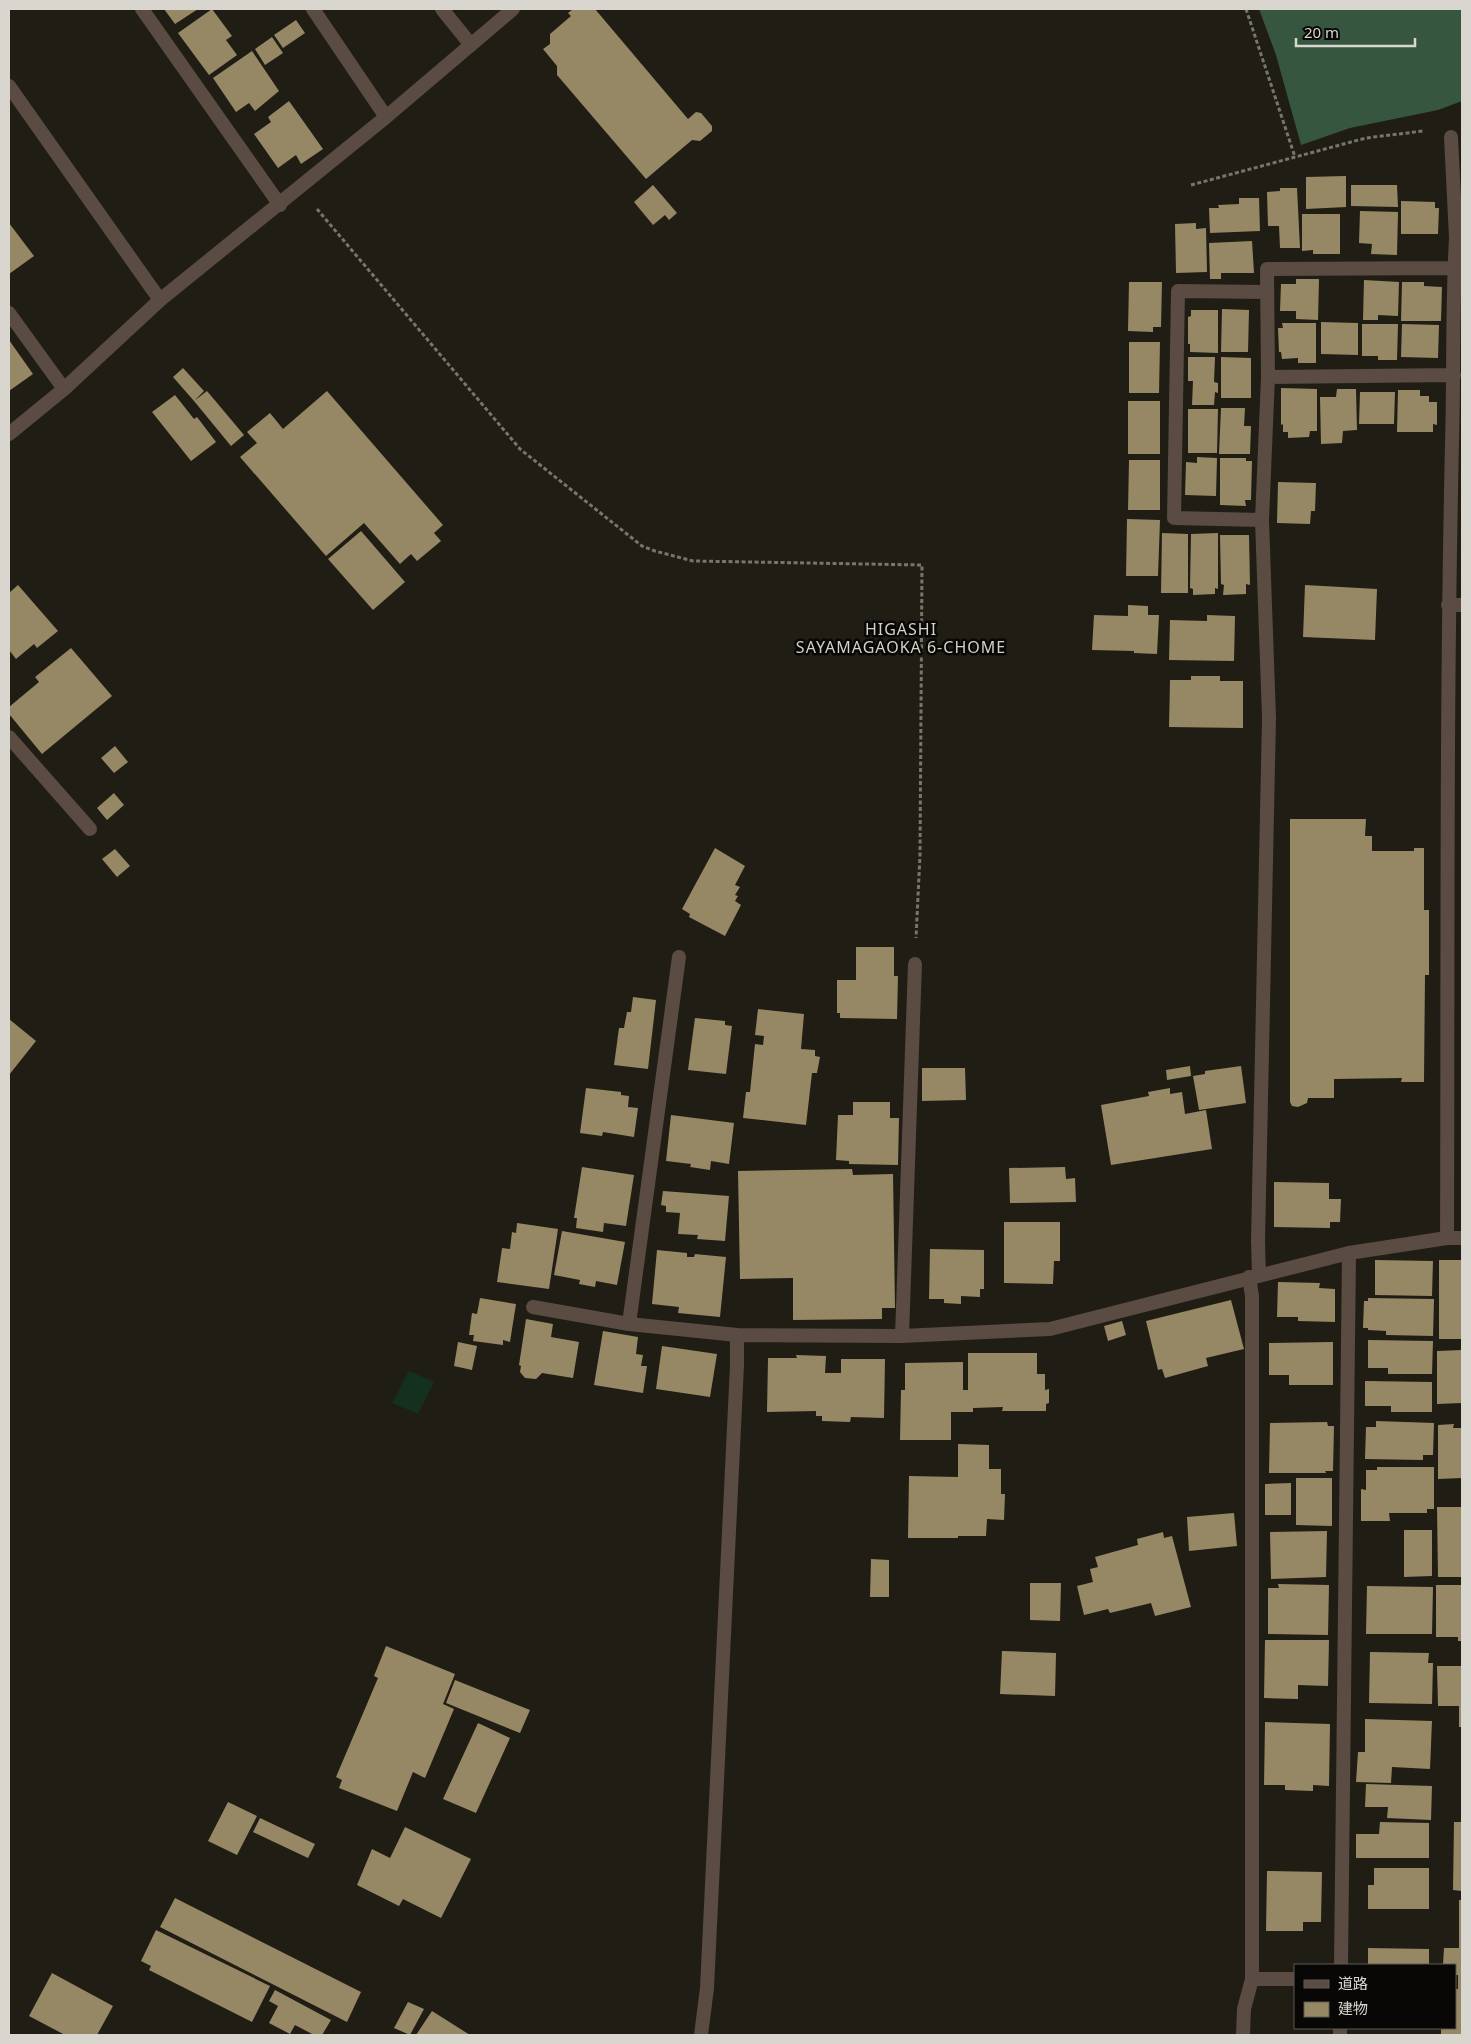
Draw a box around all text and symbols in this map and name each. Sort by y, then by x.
scale bar [1296,15,1415,47]
text: 20 m [1304,22,1339,42]
district label: HIGASHI SAYAMAGAOKA 6-CHOME [796,618,1006,658]
legend [1294,1964,1456,2029]
text: 道路 [1338,1973,1368,1993]
text: 建物 [1338,1998,1368,2018]

